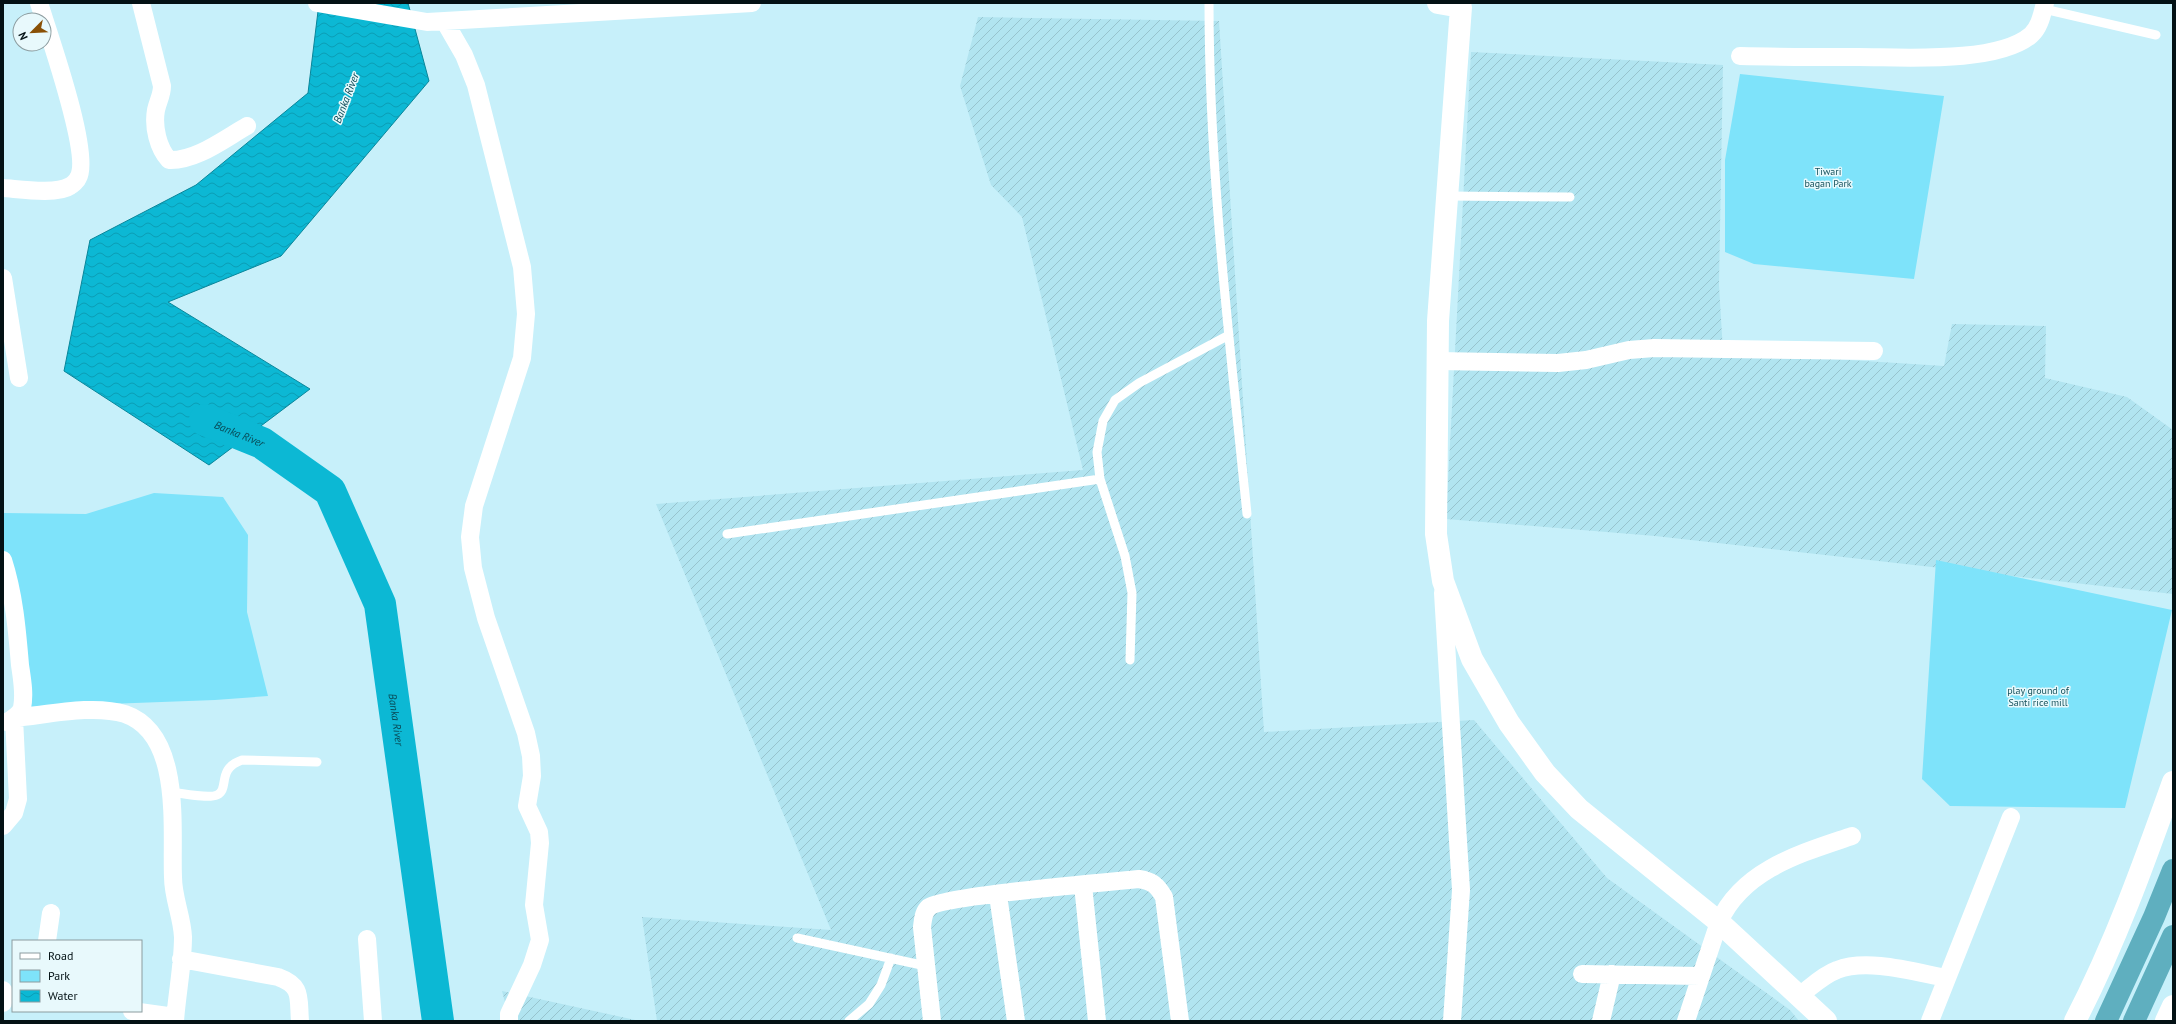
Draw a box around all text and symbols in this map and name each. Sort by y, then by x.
north arrow [12,12,52,52]
text: N [15,30,31,42]
water label: Banka River [330,70,362,125]
park label: Tiwari bagan Park [1804,165,1852,190]
water label: Banka River [212,418,269,451]
park label: play ground of Santi rice mill [2007,684,2070,709]
water label: Banka River [386,693,407,748]
legend [12,940,142,1012]
text: Road [48,948,73,963]
text: Park [48,968,70,983]
text: Water [48,988,78,1003]

